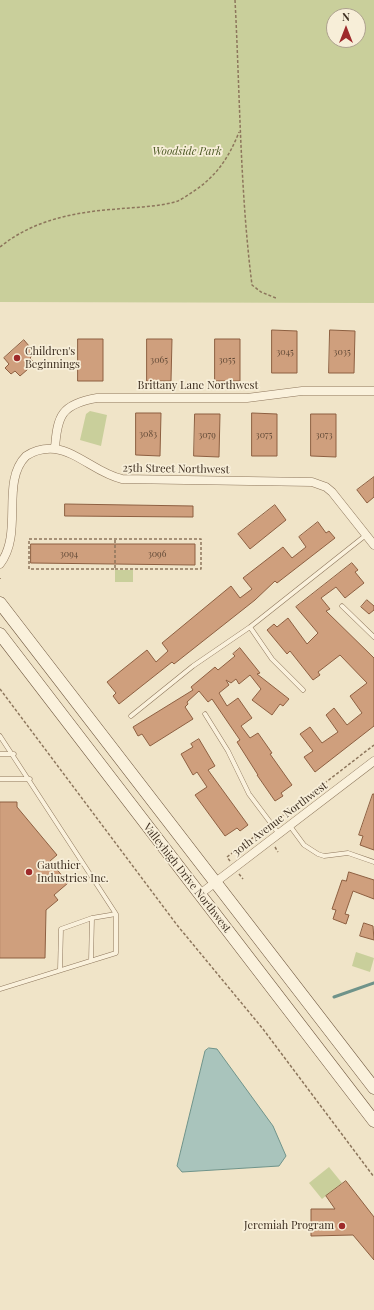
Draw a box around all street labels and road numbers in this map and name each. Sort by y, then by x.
street label: Brittany Lane Northwest [138,379,258,393]
street label: 25th Street Northwest [123,461,229,477]
street label: 30th Avenue Northwest [230,779,330,859]
street label: Valleyhigh Drive Northwest [140,821,234,935]

